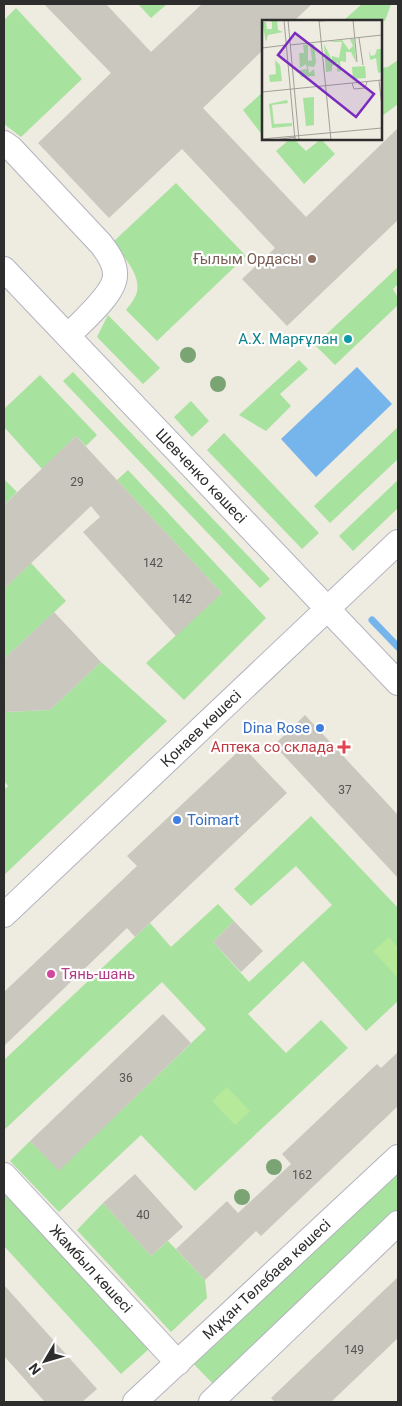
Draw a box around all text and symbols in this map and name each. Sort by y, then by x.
inset map [262,20,382,140]
place label: Ғылым Ордасы [193,250,302,268]
marker: Ғылым Ордасы [306,253,318,265]
place label: А.Х. Марғұлан [238,330,338,348]
marker: А.Х. Марғұлан [342,333,354,345]
street label: Шевченко көшесі [152,425,250,527]
house number: 29 [70,475,84,489]
house number: 142 [143,556,163,570]
house number: 142 [172,592,192,606]
street label: Қонаев көшесі [157,686,245,771]
place label: Dina Rose [243,719,310,737]
marker: Dina Rose [314,722,326,734]
place label: Аптека со склада [211,738,334,756]
marker: Аптека со склада [338,741,350,753]
house number: 37 [338,783,352,797]
place label: Toimart [187,811,239,829]
marker: Toimart [171,814,183,826]
place label: Тянь-шань [61,965,135,983]
marker: Тянь-шань [45,968,57,980]
house number: 36 [119,1071,133,1085]
house number: 162 [292,1168,312,1182]
house number: 40 [136,1208,150,1222]
street label: Мұқан Төлебаев көшесі [199,1215,334,1343]
street label: Жамбыл көшесі [46,1221,136,1317]
north arrow [20,1336,70,1386]
house number: 149 [344,1343,364,1357]
text: N [25,1360,44,1378]

